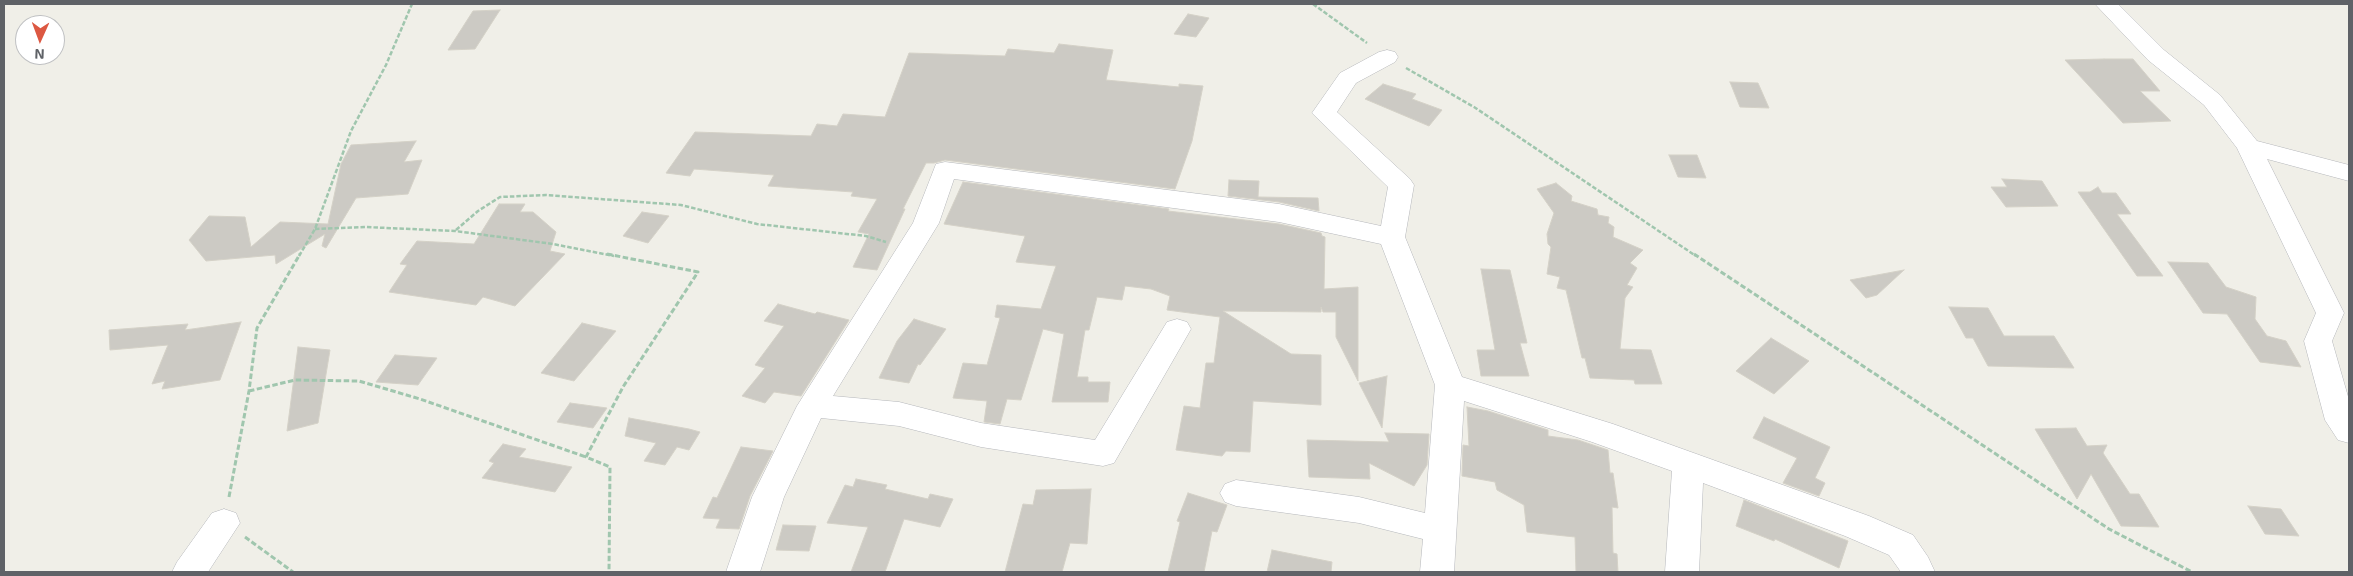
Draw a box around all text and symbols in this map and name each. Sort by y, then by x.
north arrow [15,15,65,65]
text: N [34,46,45,63]

